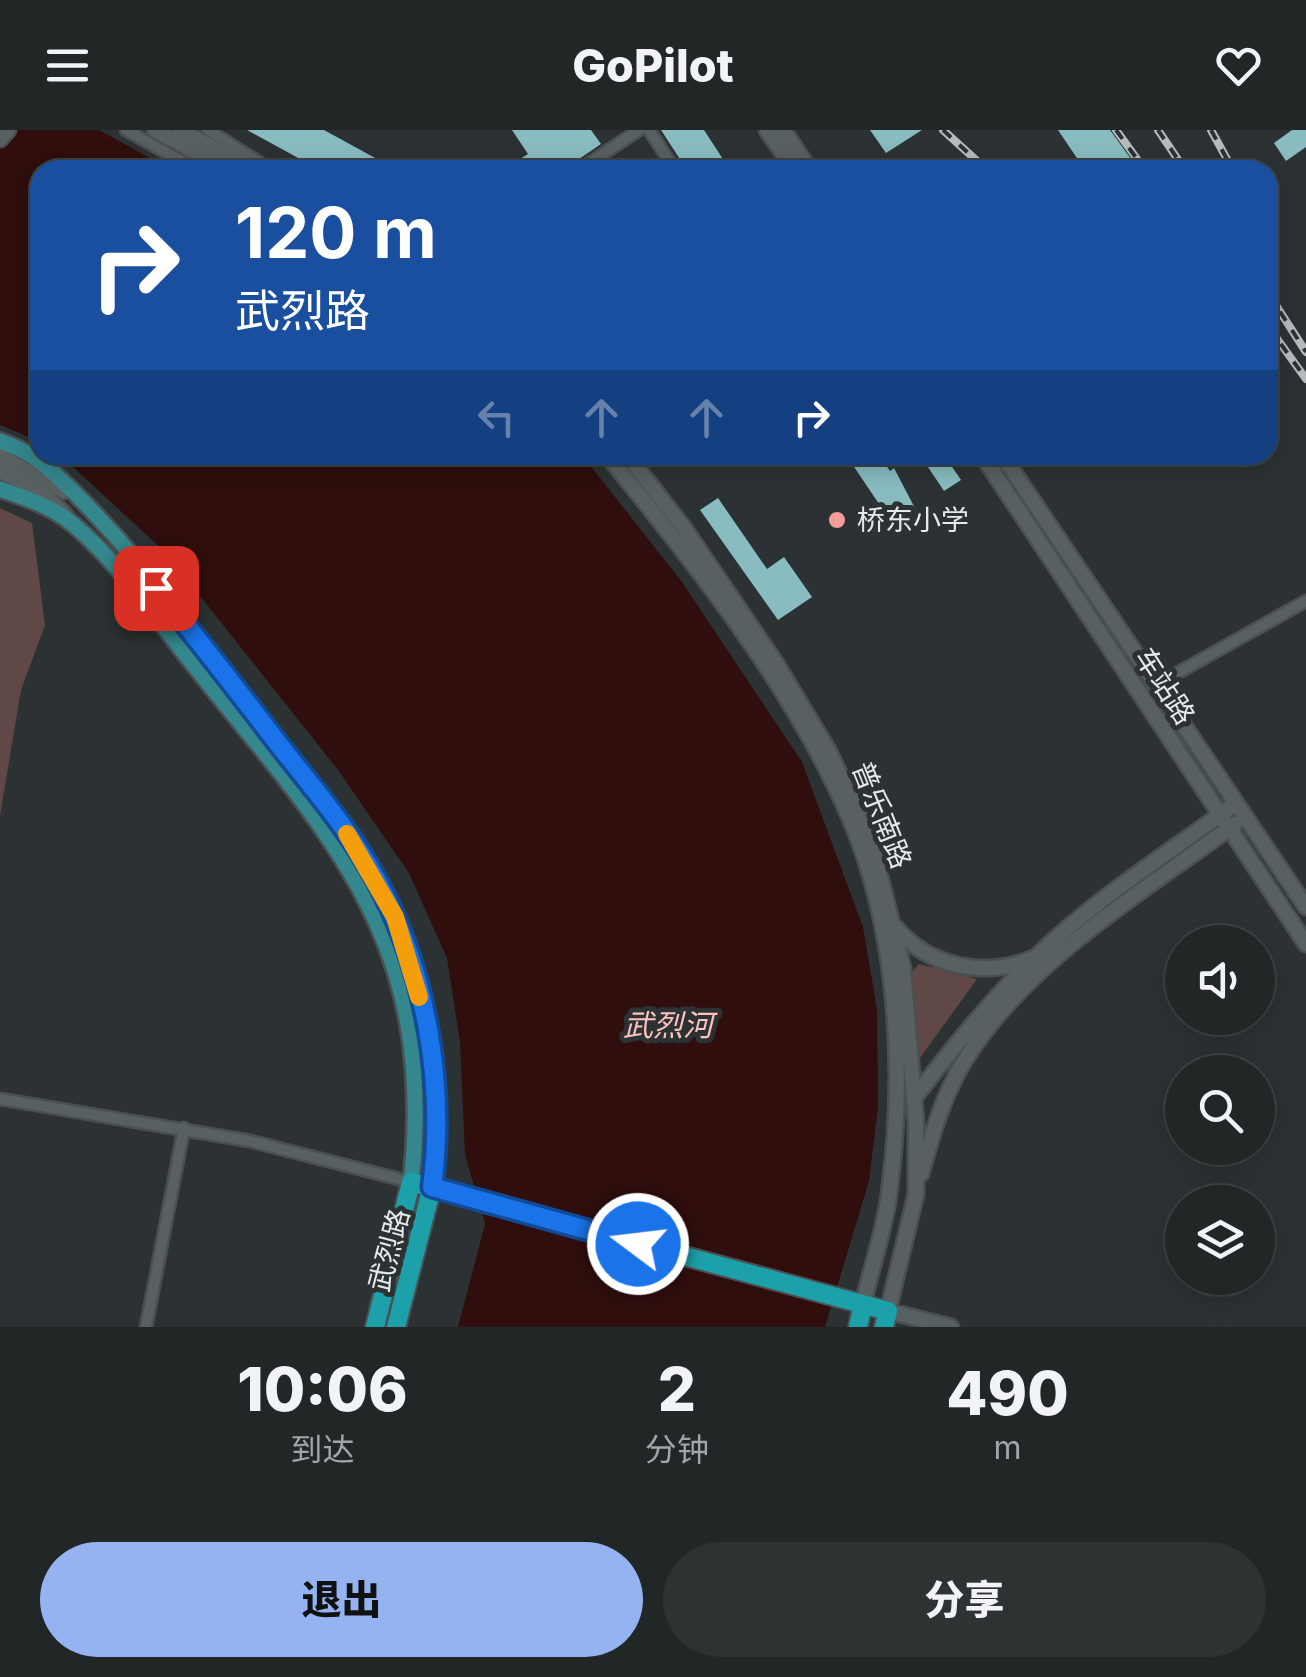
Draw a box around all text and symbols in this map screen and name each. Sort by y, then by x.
icon: menu [40,38,95,93]
text: GoPilot [572,38,734,93]
icon: heart [1211,38,1266,93]
text: 120 m [235,190,437,275]
icon: right [70,200,200,330]
text: 武烈路 [235,283,370,338]
icon: left [469,390,524,445]
icon: ahead [574,390,629,445]
icon: ahead [679,390,734,445]
icon: right [784,390,839,445]
place label: 桥东小学 [857,503,969,537]
marker: 桥东小学 [826,509,848,531]
pin [114,546,199,631]
icon: arrive [129,561,184,616]
street label: 车站路 [1128,642,1202,730]
street label: 普乐南路 [845,757,919,873]
map controls [1165,925,1275,1295]
button: sound [1165,925,1275,1035]
water label: 武烈河 [623,1007,718,1043]
button: search [1165,1055,1275,1165]
button: layers [1165,1185,1275,1295]
position arrow [586,1192,690,1296]
street label: 武烈路 [362,1205,416,1295]
text: 10:06 [237,1353,408,1425]
text: 2 [658,1353,696,1425]
text: 490 [946,1357,1069,1429]
text: m [993,1428,1021,1467]
text: 到达 [290,1430,354,1469]
text: 分钟 [645,1430,709,1469]
button: 退出 [40,1542,643,1657]
button: 分享 [663,1542,1266,1657]

